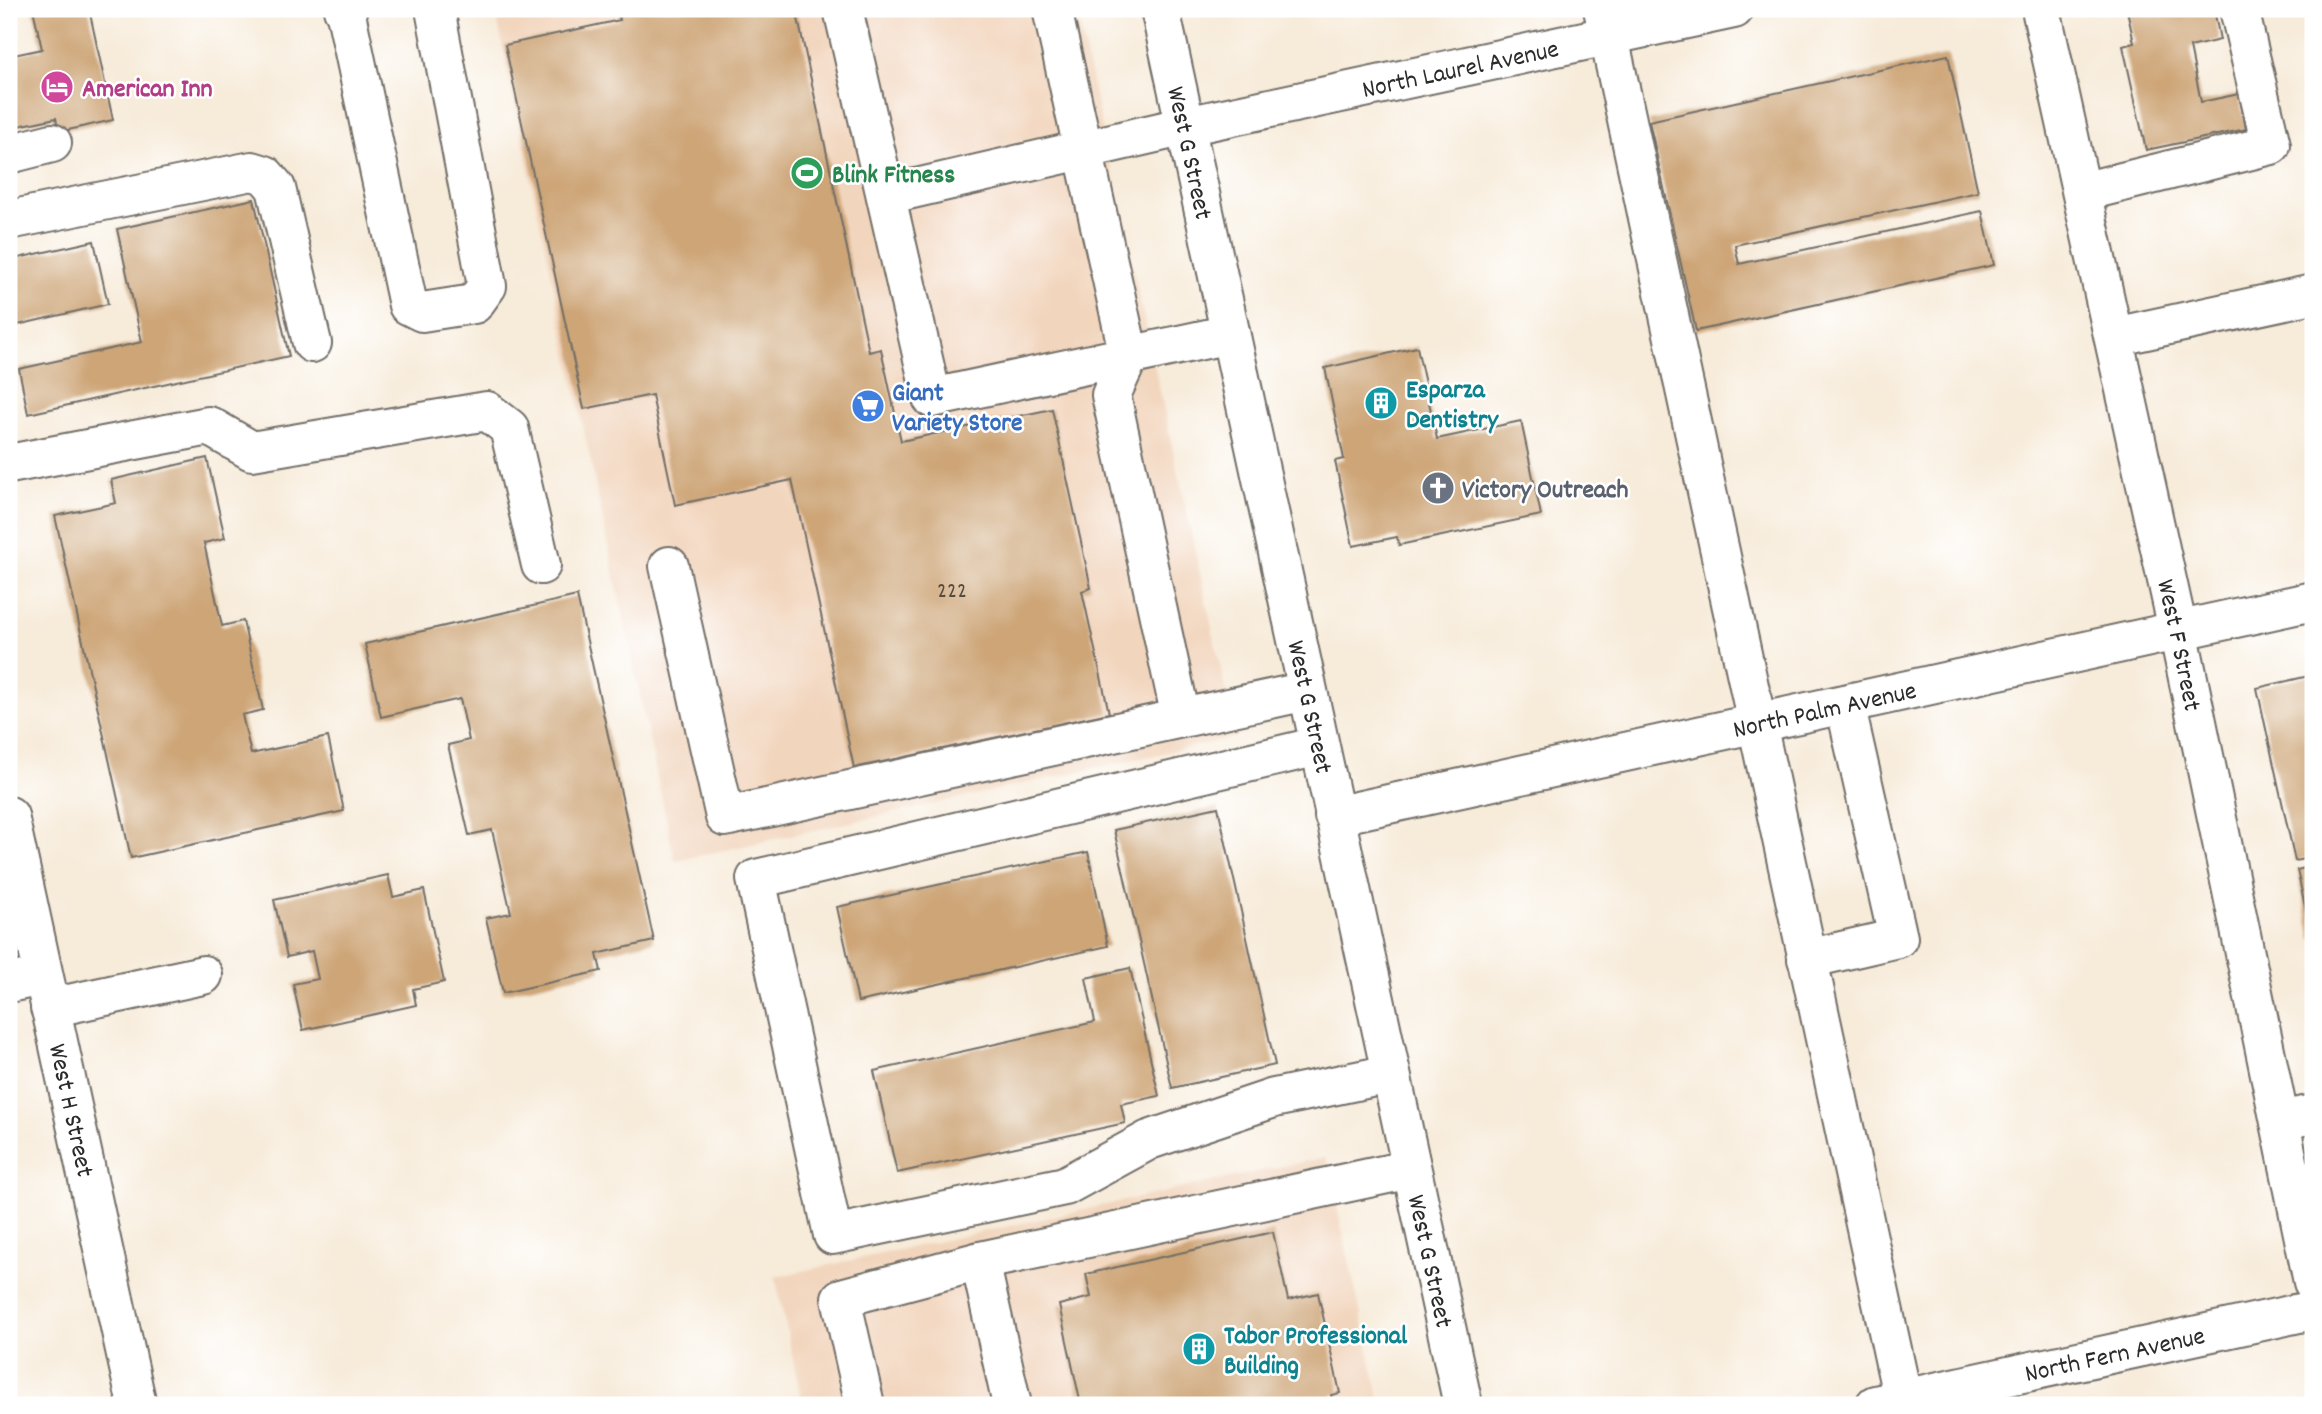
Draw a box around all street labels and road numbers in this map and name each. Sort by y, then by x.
street label: North Laurel Avenue [1359,32,1562,110]
street label: West G Street [1155,83,1220,224]
street label: West F Street [2145,576,2209,715]
street label: West G Street [1276,637,1341,778]
street label: North Palm Avenue [1730,674,1920,750]
street label: West H Street [37,1041,102,1181]
street label: West G Street [1396,1192,1461,1332]
street label: North Fern Avenue [2022,1319,2209,1394]

